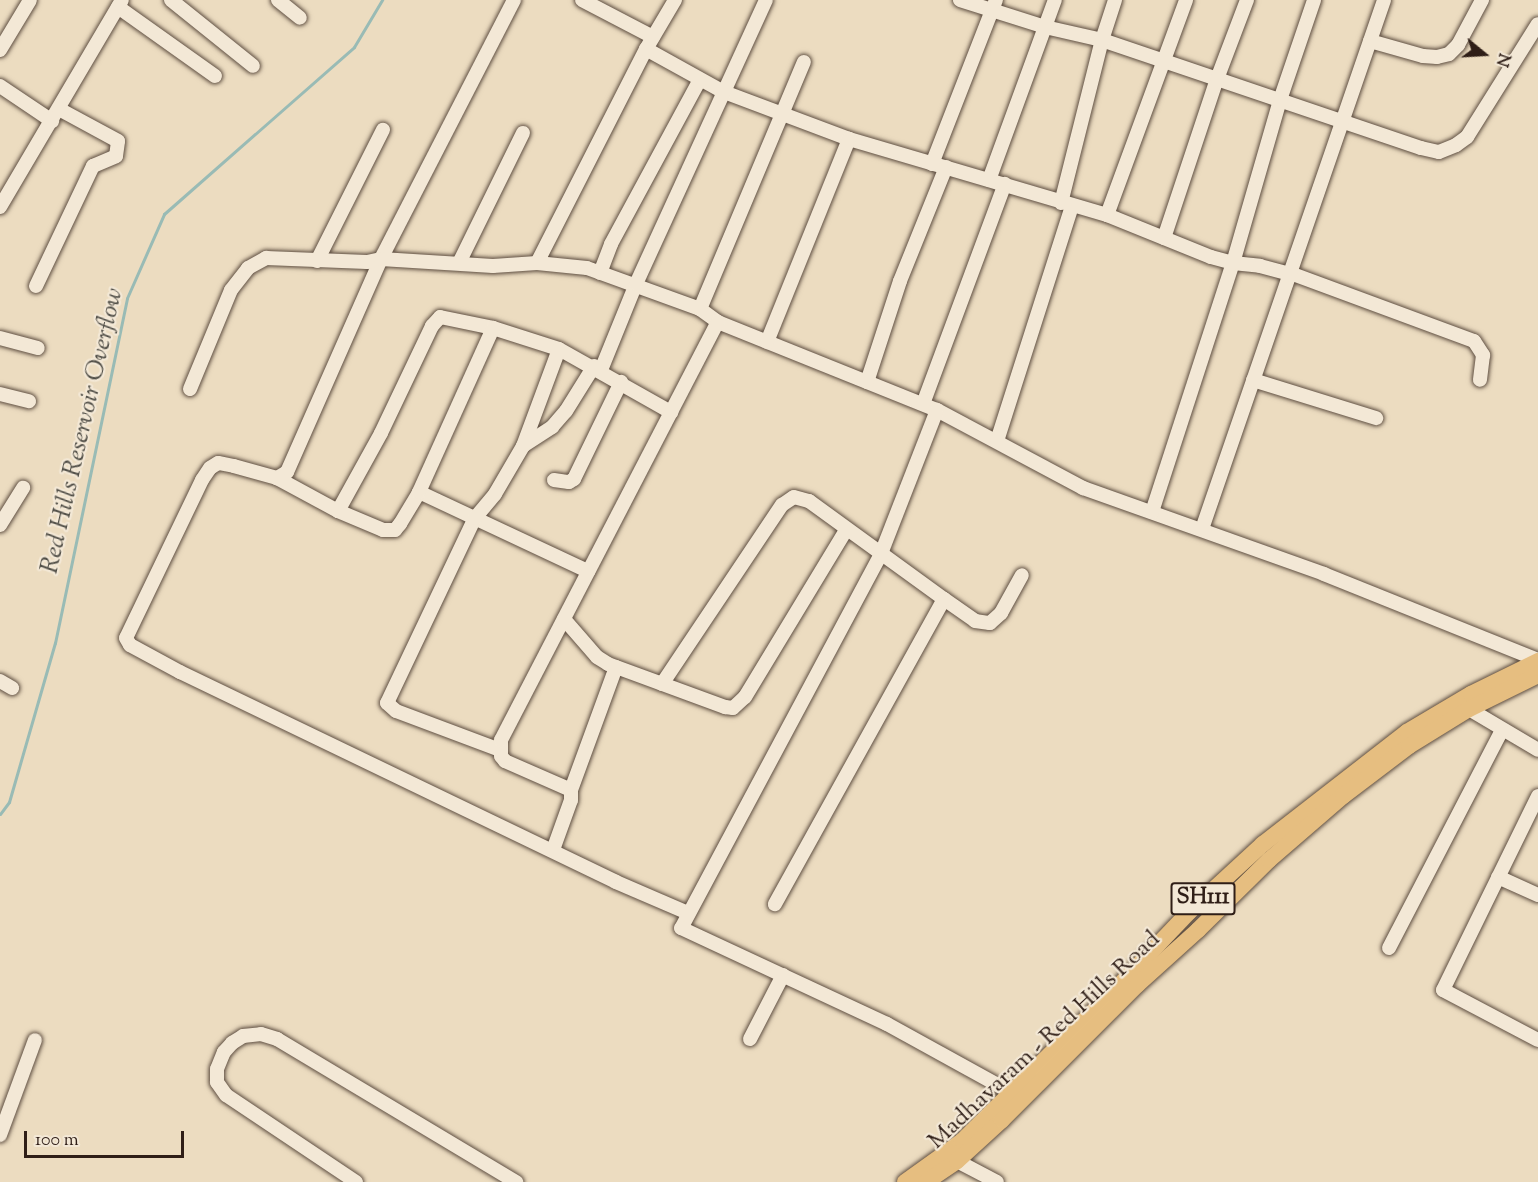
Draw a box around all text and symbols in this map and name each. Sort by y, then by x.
north arrow [1454,24,1514,84]
text: N [1489,50,1515,69]
water label: Red Hills Reservoir Overflow [35,285,131,577]
road number: SH111 [1170,880,1236,918]
street label: Madhavaram - Red Hills Road [923,926,1167,1156]
scale bar [27,1119,188,1157]
text: 100 m [35,1128,79,1154]

